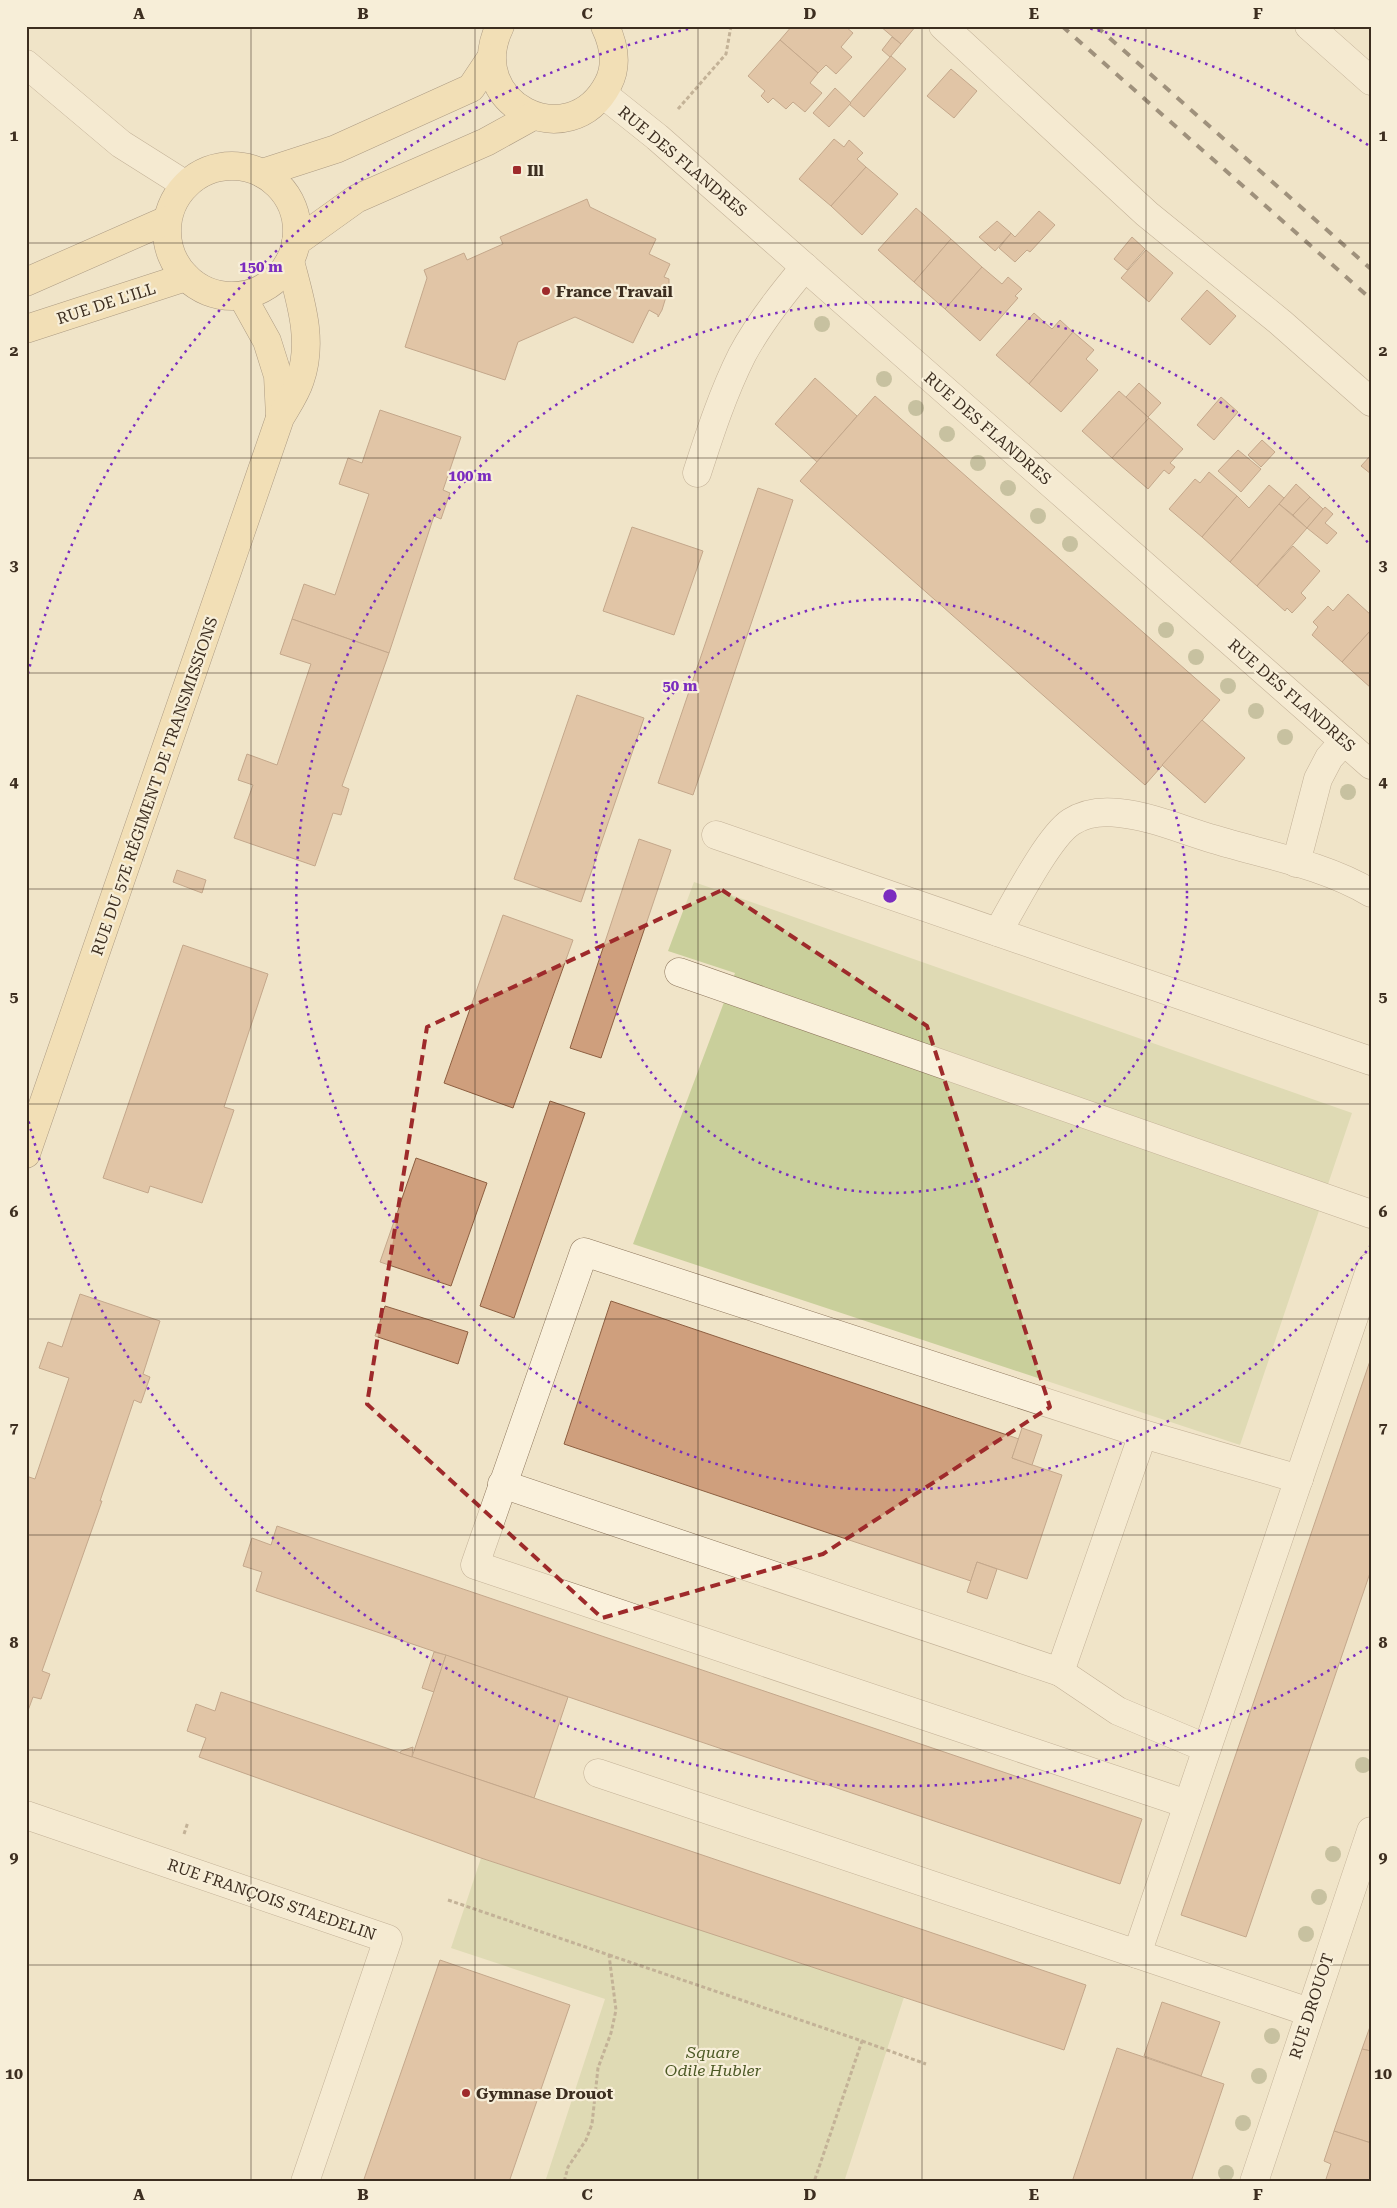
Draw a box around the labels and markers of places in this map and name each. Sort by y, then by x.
place label: Ill [527,161,545,180]
marker: Ill [511,164,523,176]
place label: France Travail [556,282,673,301]
marker: France Travail [540,285,552,297]
centre of rings [881,887,899,905]
place label: Gymnase Drouot [476,2084,614,2103]
marker: Gymnase Drouot [460,2087,472,2099]

